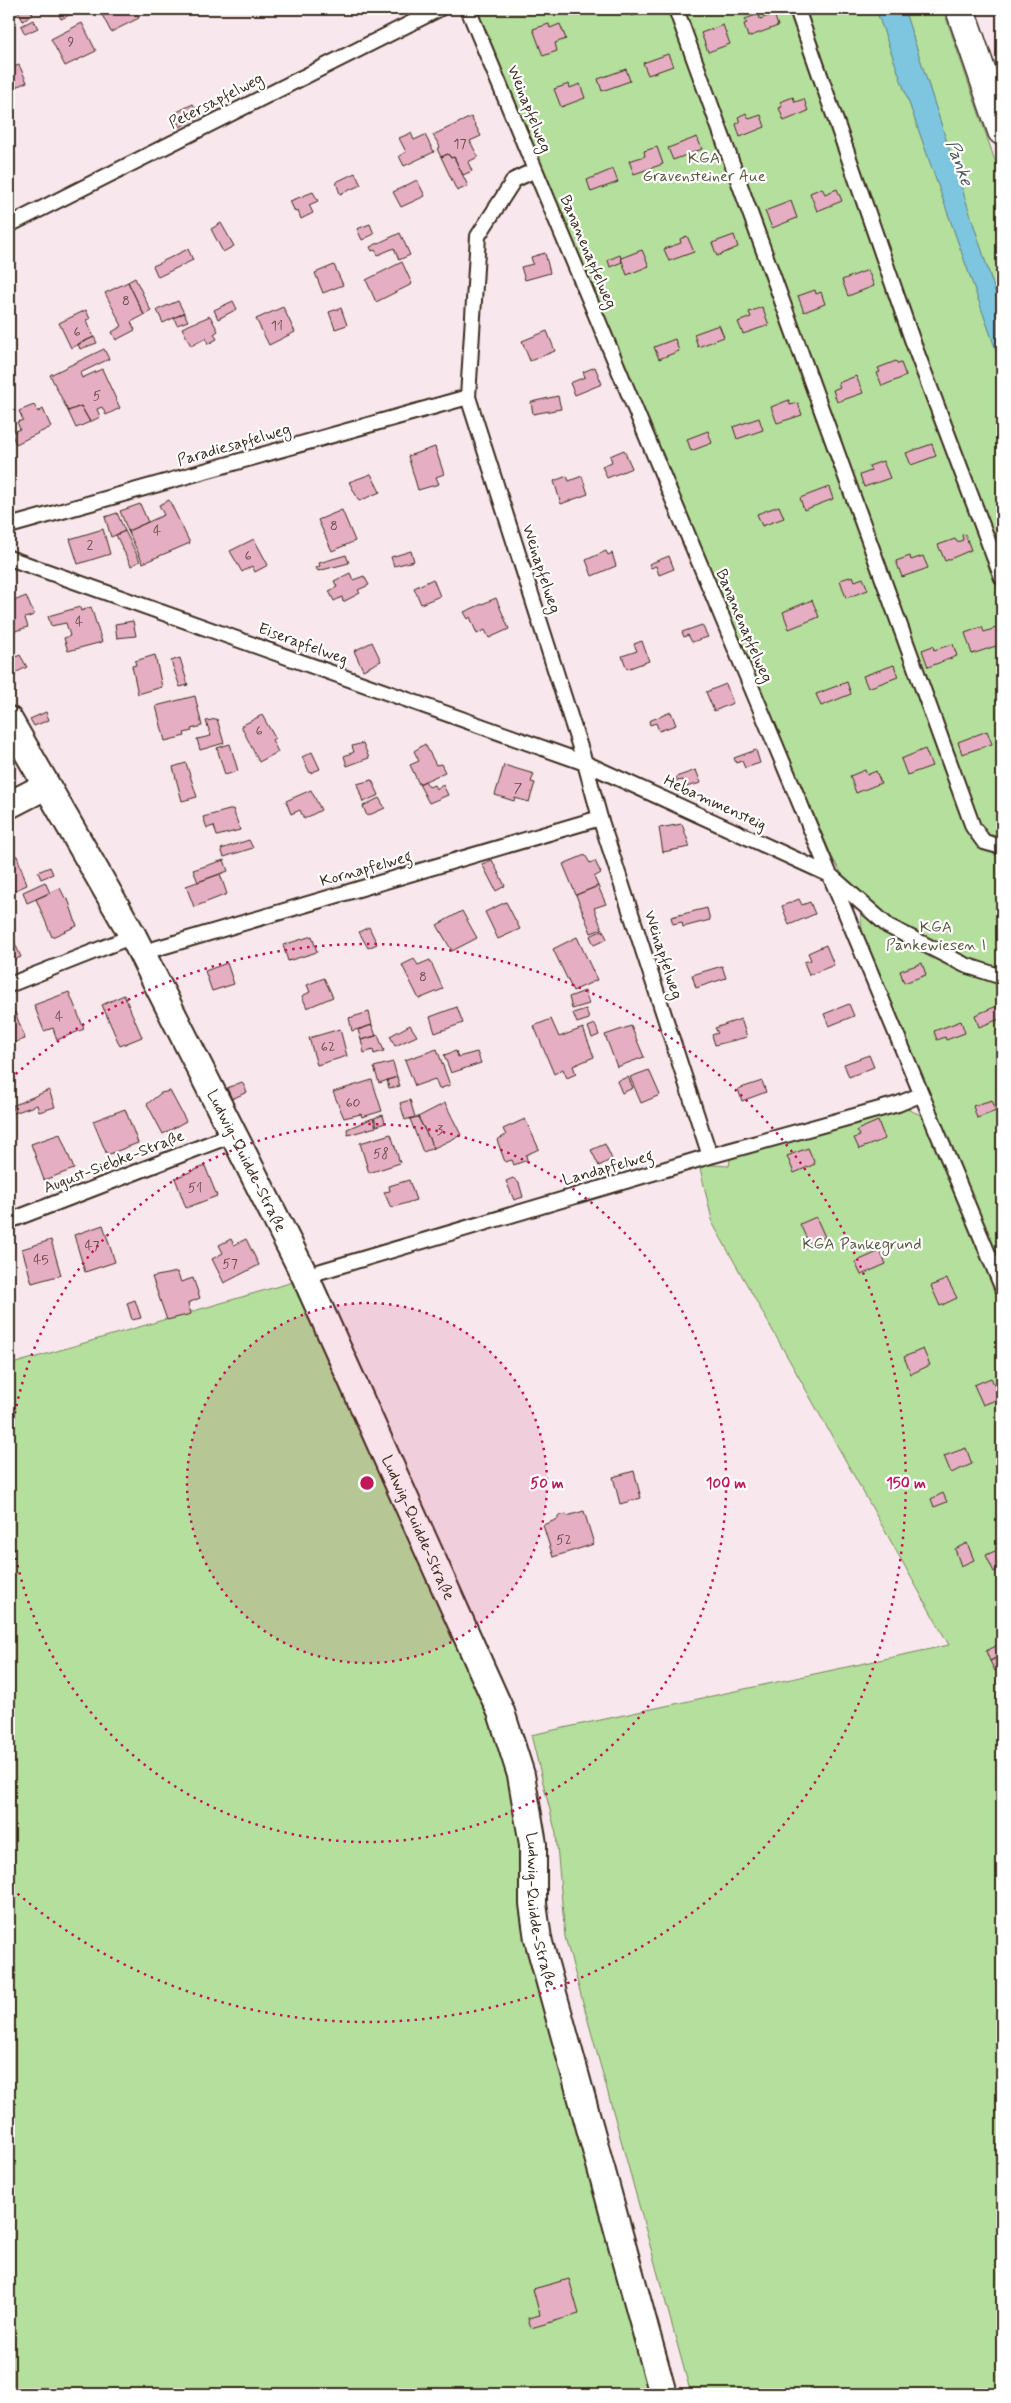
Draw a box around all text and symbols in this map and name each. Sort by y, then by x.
house number: 9 [68,33,75,51]
street label: Weinapfelweg [501,62,556,156]
street label: Petersapfelweg [165,68,267,135]
house number: 17 [453,135,467,153]
water label: Panke [940,137,979,190]
park label: KGA Gravensteiner Aue [642,148,766,187]
street label: Bananenapfelweg [554,192,621,312]
house number: 8 [122,292,130,310]
house number: 11 [271,317,283,335]
house number: 6 [73,323,81,341]
house number: 5 [93,387,101,405]
street label: Paradiesapfelweg [175,419,293,472]
house number: 8 [330,517,338,535]
house number: 4 [153,522,161,540]
street label: Weinapfelweg [516,522,565,617]
house number: 2 [87,536,94,554]
house number: 6 [244,547,252,565]
street label: Bananenapfelweg [710,566,777,686]
house number: 4 [75,613,83,631]
street label: Eiserapfelweg [255,618,351,670]
house number: 6 [255,722,263,740]
street label: Hebammensteig [660,770,770,836]
house number: 7 [514,779,523,797]
street label: Kornapfelweg [318,846,415,893]
street label: Weinapfelweg [638,908,687,1003]
park label: KGA Pankewiesen I [886,917,986,956]
house number: 8 [419,968,427,986]
house number: 4 [55,1008,63,1026]
house number: 62 [321,1038,335,1056]
street label: Ludwig-Quidde-Straße [202,1086,292,1236]
house number: 60 [345,1094,361,1112]
house number: 3 [437,1121,443,1139]
street label: August-Siebke-Straße [41,1125,187,1198]
house number: 58 [373,1145,389,1163]
street label: Landapfelweg [560,1145,656,1192]
house number: 51 [188,1179,202,1197]
park label: KGA Pankegrund [802,1234,922,1256]
house number: 47 [84,1237,100,1255]
house number: 45 [33,1251,49,1269]
house number: 57 [222,1255,238,1273]
street label: Ludwig-Quidde-Straße [376,1452,460,1604]
centre of rings [358,1474,376,1492]
text: 50 m [530,1474,564,1494]
text: 100 m [706,1474,746,1494]
text: 150 m [886,1474,926,1494]
house number: 52 [556,1531,572,1549]
street label: Ludwig-Quidde-Straße [521,1831,561,1990]

